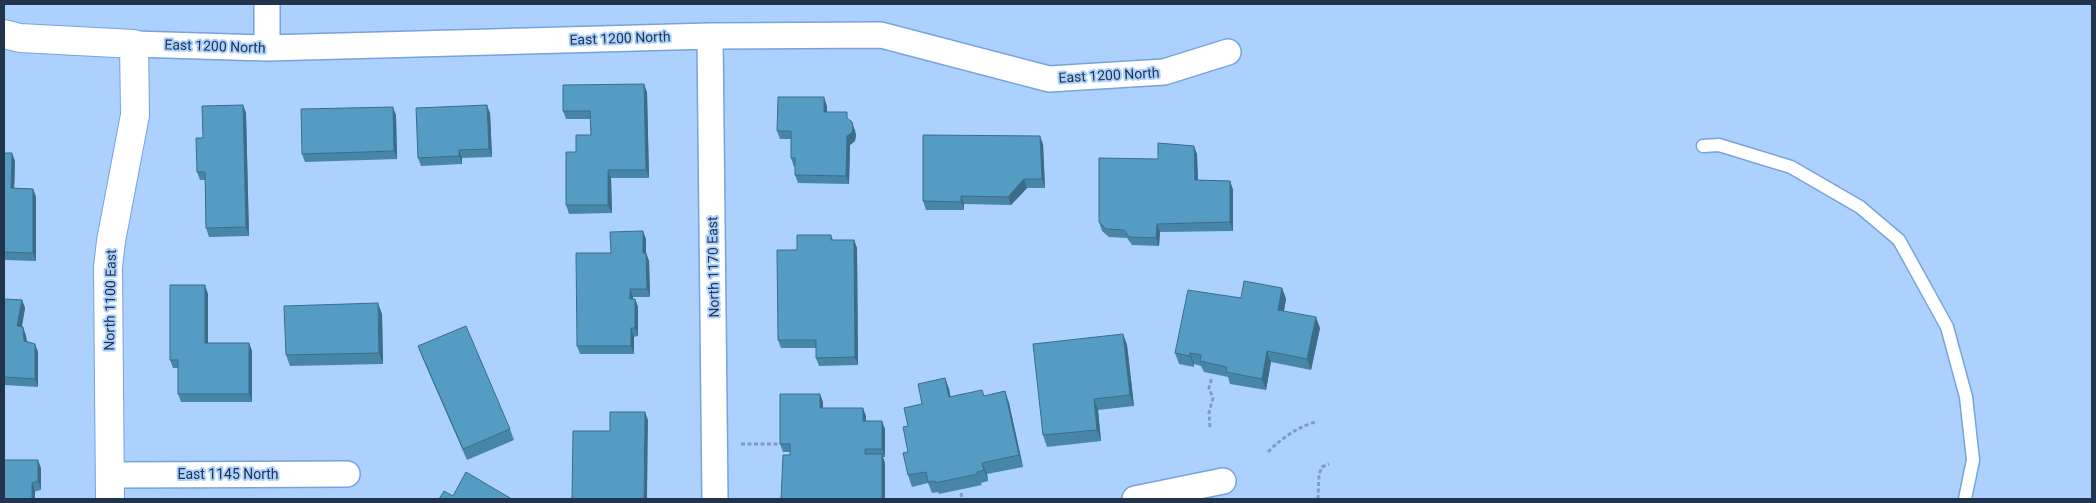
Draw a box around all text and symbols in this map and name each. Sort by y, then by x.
street label: East 1200 North [569,28,671,48]
street label: East 1200 North [164,36,266,56]
street label: East 1200 North [1058,64,1160,86]
street label: North 1170 East [704,216,722,318]
street label: North 1100 East [101,249,119,351]
street label: East 1145 North [177,466,279,482]

